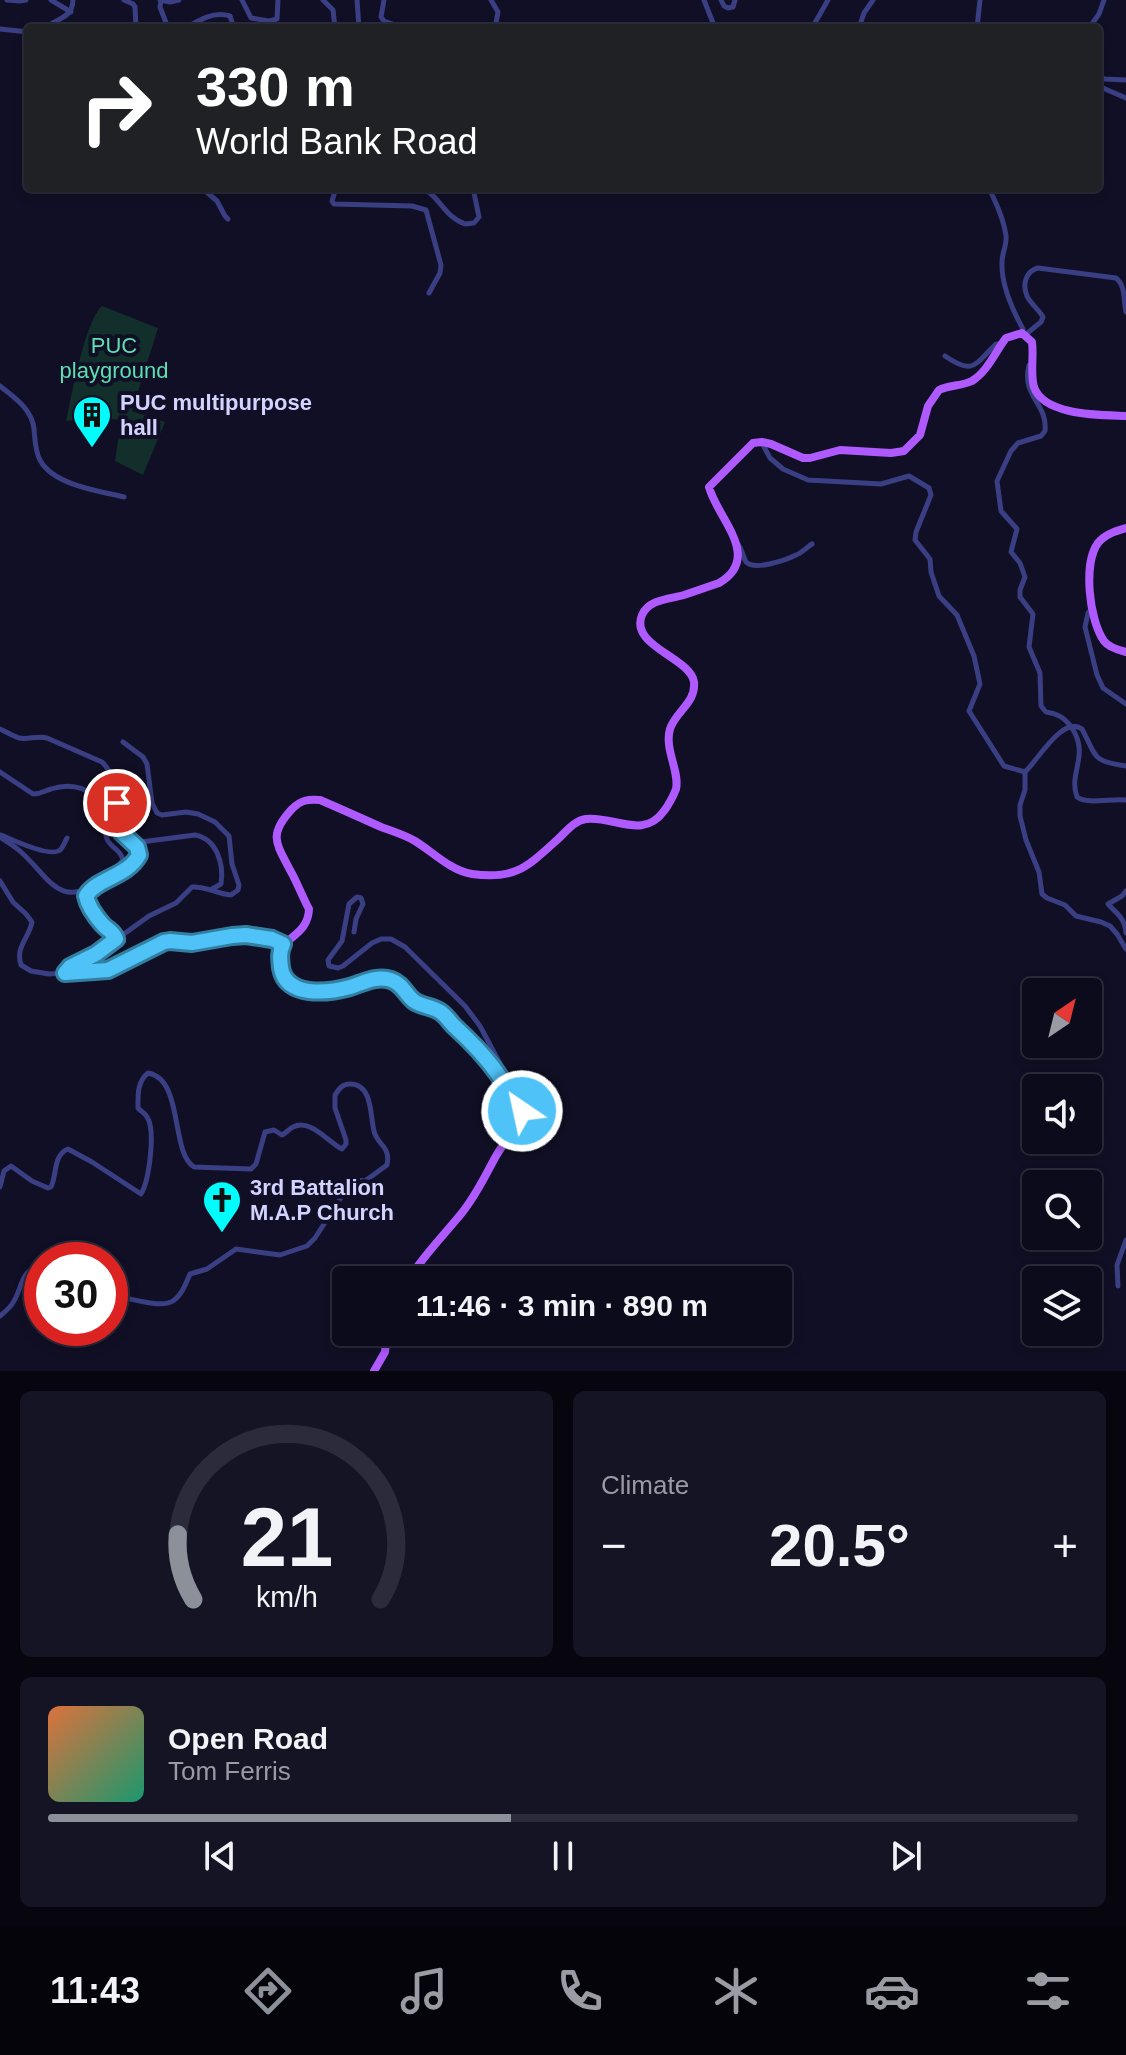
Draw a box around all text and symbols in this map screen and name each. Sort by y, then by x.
text: 330 m [196,55,355,118]
icon: right [64,56,168,160]
text: World Bank Road [196,121,477,162]
park label: PUC playground [60,333,168,383]
place label: PUC multipurpose hall [120,390,312,440]
building icon: PUC multipurpose hall [71,394,113,449]
pin [83,769,151,837]
icon: arrive [95,781,139,825]
north arrow [1022,978,1102,1058]
map controls [1022,978,1102,1346]
position arrow [480,1069,564,1153]
button: sound [1022,1074,1102,1154]
button: search [1022,1170,1102,1250]
place label: 3rd Battalion M.A.P Church [250,1175,394,1225]
church icon: 3rd Battalion M.A.P Church [201,1179,243,1234]
speed limit sign: 30 [24,1242,128,1346]
button: layers [1022,1266,1102,1346]
text: 11:46 · 3 min · 890 m [416,1289,708,1322]
text: Climate [601,1470,689,1500]
text: 21 [240,1491,333,1584]
text: 20.5° [769,1512,910,1579]
text: − [601,1521,627,1570]
text: + [1052,1521,1078,1570]
text: km/h [256,1581,317,1613]
text: Open Road [168,1722,328,1755]
text: Tom Ferris [168,1756,291,1786]
icon: previous [198,1834,242,1878]
icon: pause [541,1834,585,1878]
icon: next [884,1834,928,1878]
icon: directions [240,1963,296,2019]
icon: music [396,1963,452,2019]
icon: phone [552,1963,608,2019]
icon: climate [708,1963,764,2019]
icon: car [864,1963,920,2019]
icon: filters [1020,1963,1076,2019]
text: 11:43 [50,1970,140,2011]

